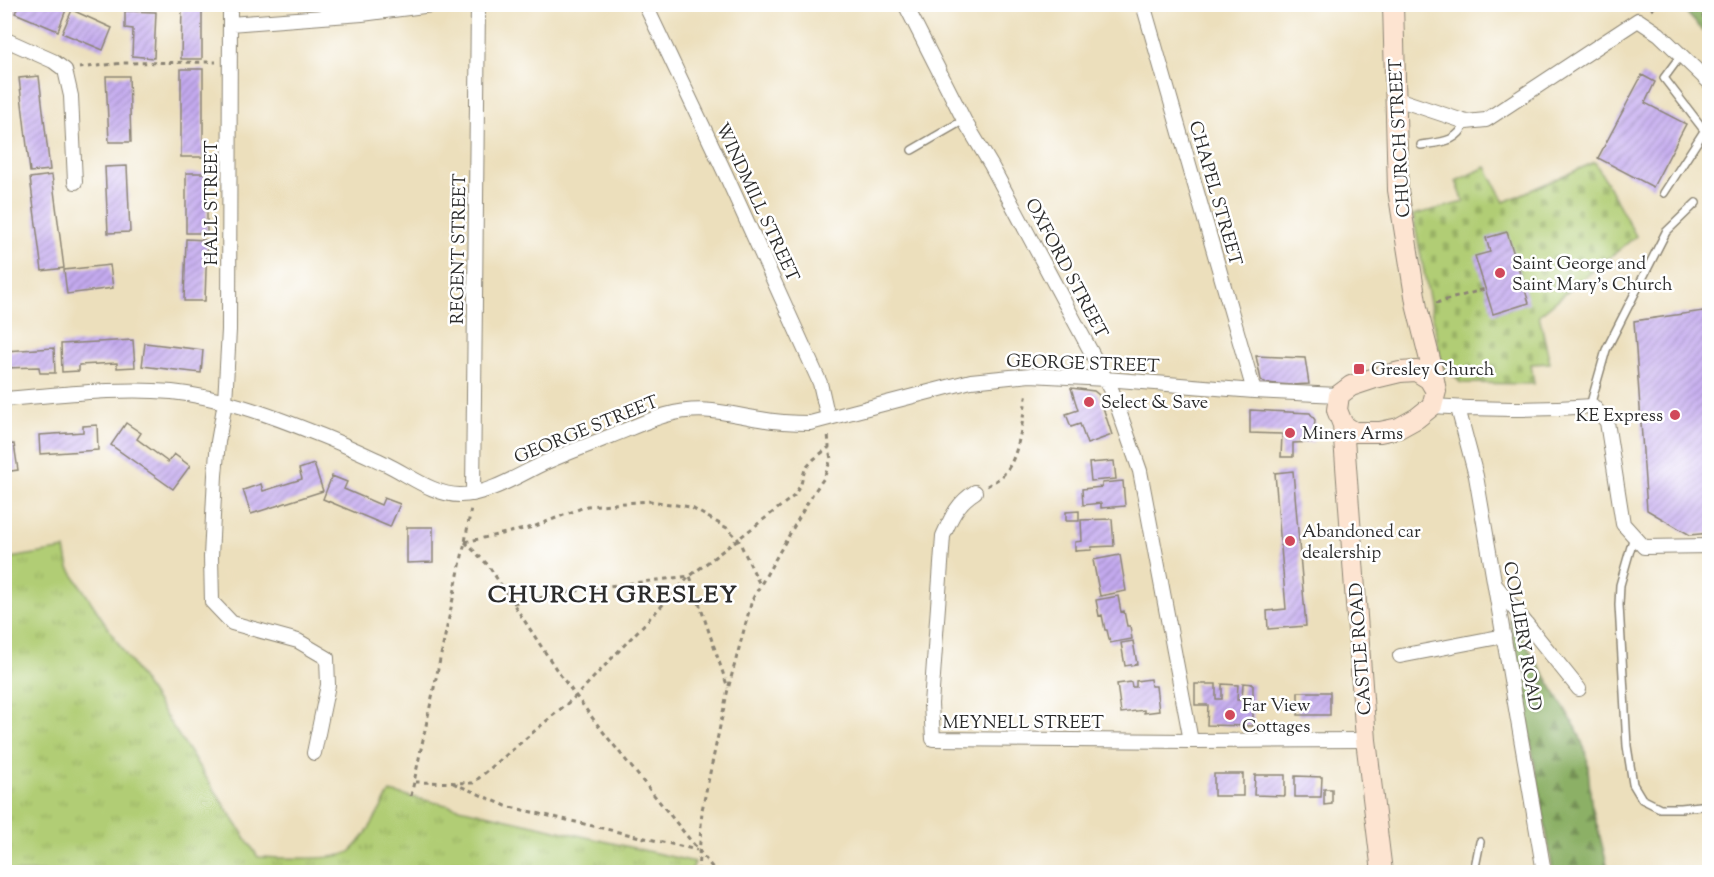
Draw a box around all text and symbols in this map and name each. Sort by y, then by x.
street label: CHURCH STREET [1384,57,1418,218]
street label: CHAPEL STREET [1181,118,1247,269]
street label: WINDMILL STREET [708,119,805,287]
street label: HALL STREET [200,140,226,266]
street label: REGENT STREET [446,173,474,325]
street label: OXFORD STREET [1017,194,1113,344]
place label: Saint George and Saint Mary's Church [1512,252,1673,299]
marker: Saint George and Saint Mary's Church [1493,266,1507,280]
street label: GEORGE STREET [1006,349,1160,381]
place label: Gresley Church [1371,358,1495,384]
marker: Gresley Church [1352,362,1366,376]
street label: GEORGE STREET [511,390,663,472]
place label: Select & Save [1101,391,1208,417]
marker: Select & Save [1082,395,1096,409]
place label: KE Express [1575,404,1663,430]
marker: KE Express [1668,408,1682,422]
place label: Miners Arms [1302,422,1403,448]
marker: Miners Arms [1283,426,1297,440]
place label: Abandoned car dealership [1302,520,1421,567]
marker: Abandoned car dealership [1283,534,1297,548]
street label: COLLIERY ROAD [1495,560,1547,713]
district label: CHURCH GRESLEY [488,579,738,613]
street label: CASTLE ROAD [1344,582,1380,716]
place label: Far View Cottages [1242,694,1311,741]
marker: Far View Cottages [1223,708,1237,722]
street label: MEYNELL STREET [942,711,1104,737]

